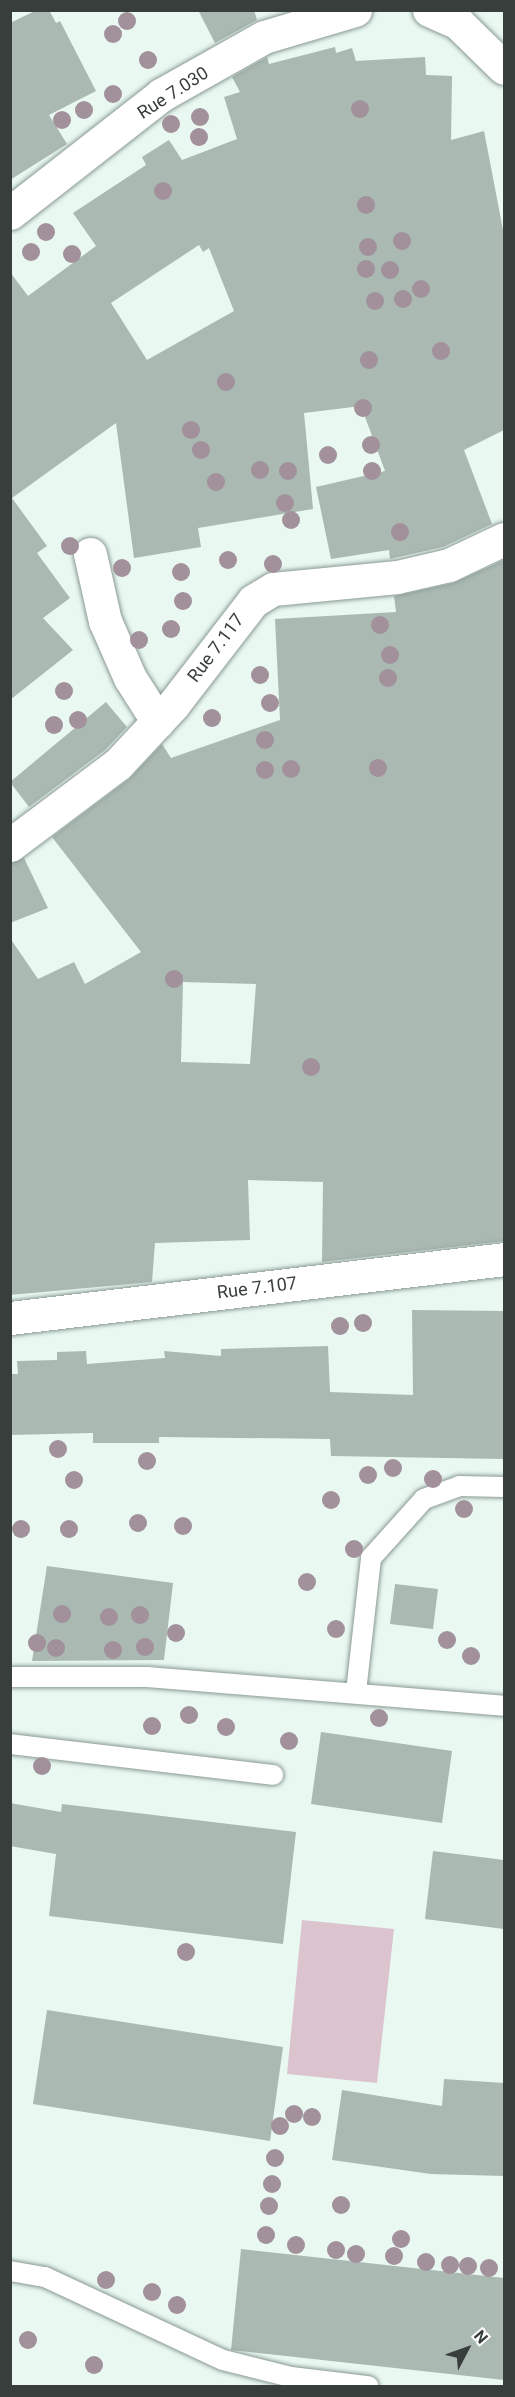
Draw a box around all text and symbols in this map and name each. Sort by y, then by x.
street label: Rue 7.030 [133,62,213,124]
street label: Rue 7.117 [183,609,249,687]
street label: Rue 7.107 [216,1272,298,1304]
north arrow [437,2319,497,2379]
text: N [470,2326,492,2347]

